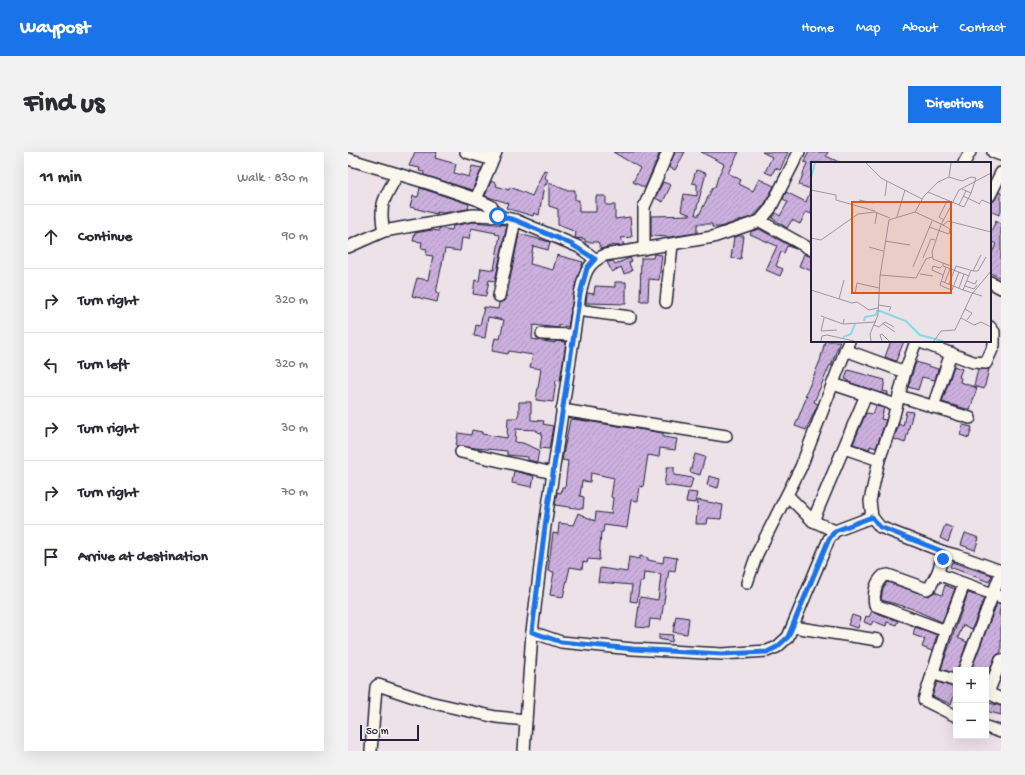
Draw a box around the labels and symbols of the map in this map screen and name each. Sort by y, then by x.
inset map [811,162,991,342]
route start [489,207,507,225]
route end [934,550,952,568]
scale bar [360,723,419,742]

